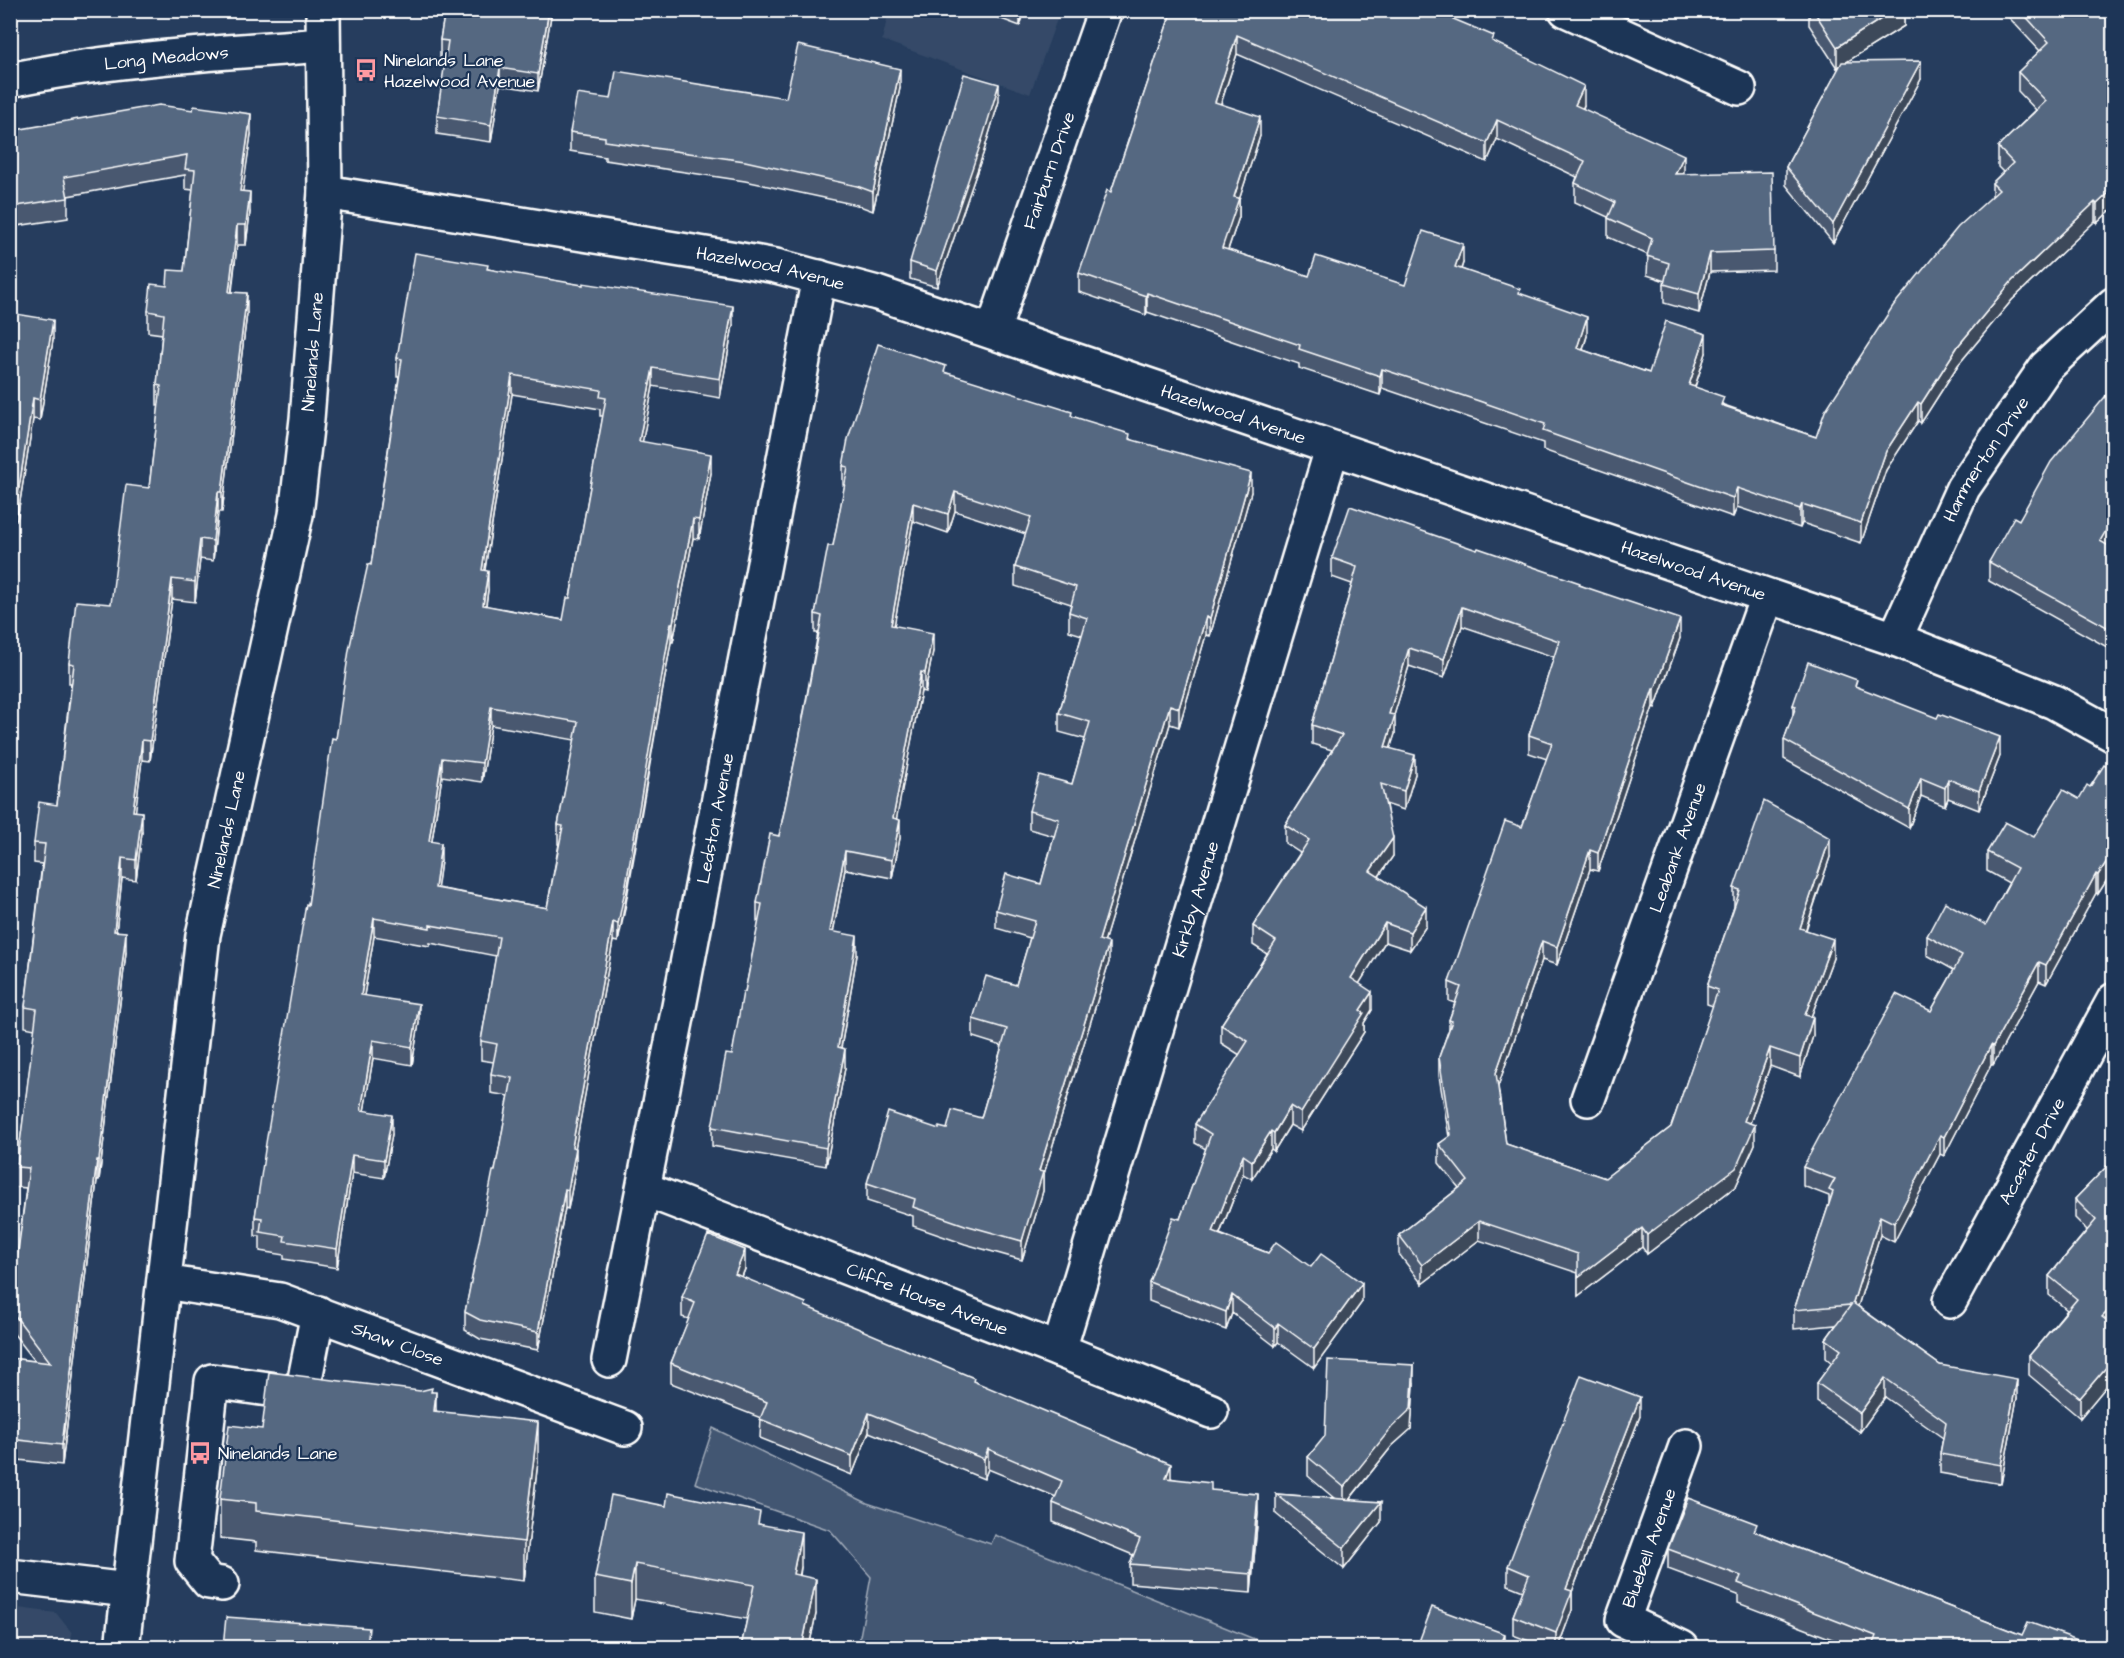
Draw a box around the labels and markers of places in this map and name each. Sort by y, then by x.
place label: Ninelands Lane Hazelwood Avenue [384,48,536,94]
bus stop icon: Ninelands Lane Hazelwood Avenue [353,57,379,83]
bus stop icon: Ninelands Lane [187,1440,213,1466]
place label: Ninelands Lane [218,1441,338,1466]

